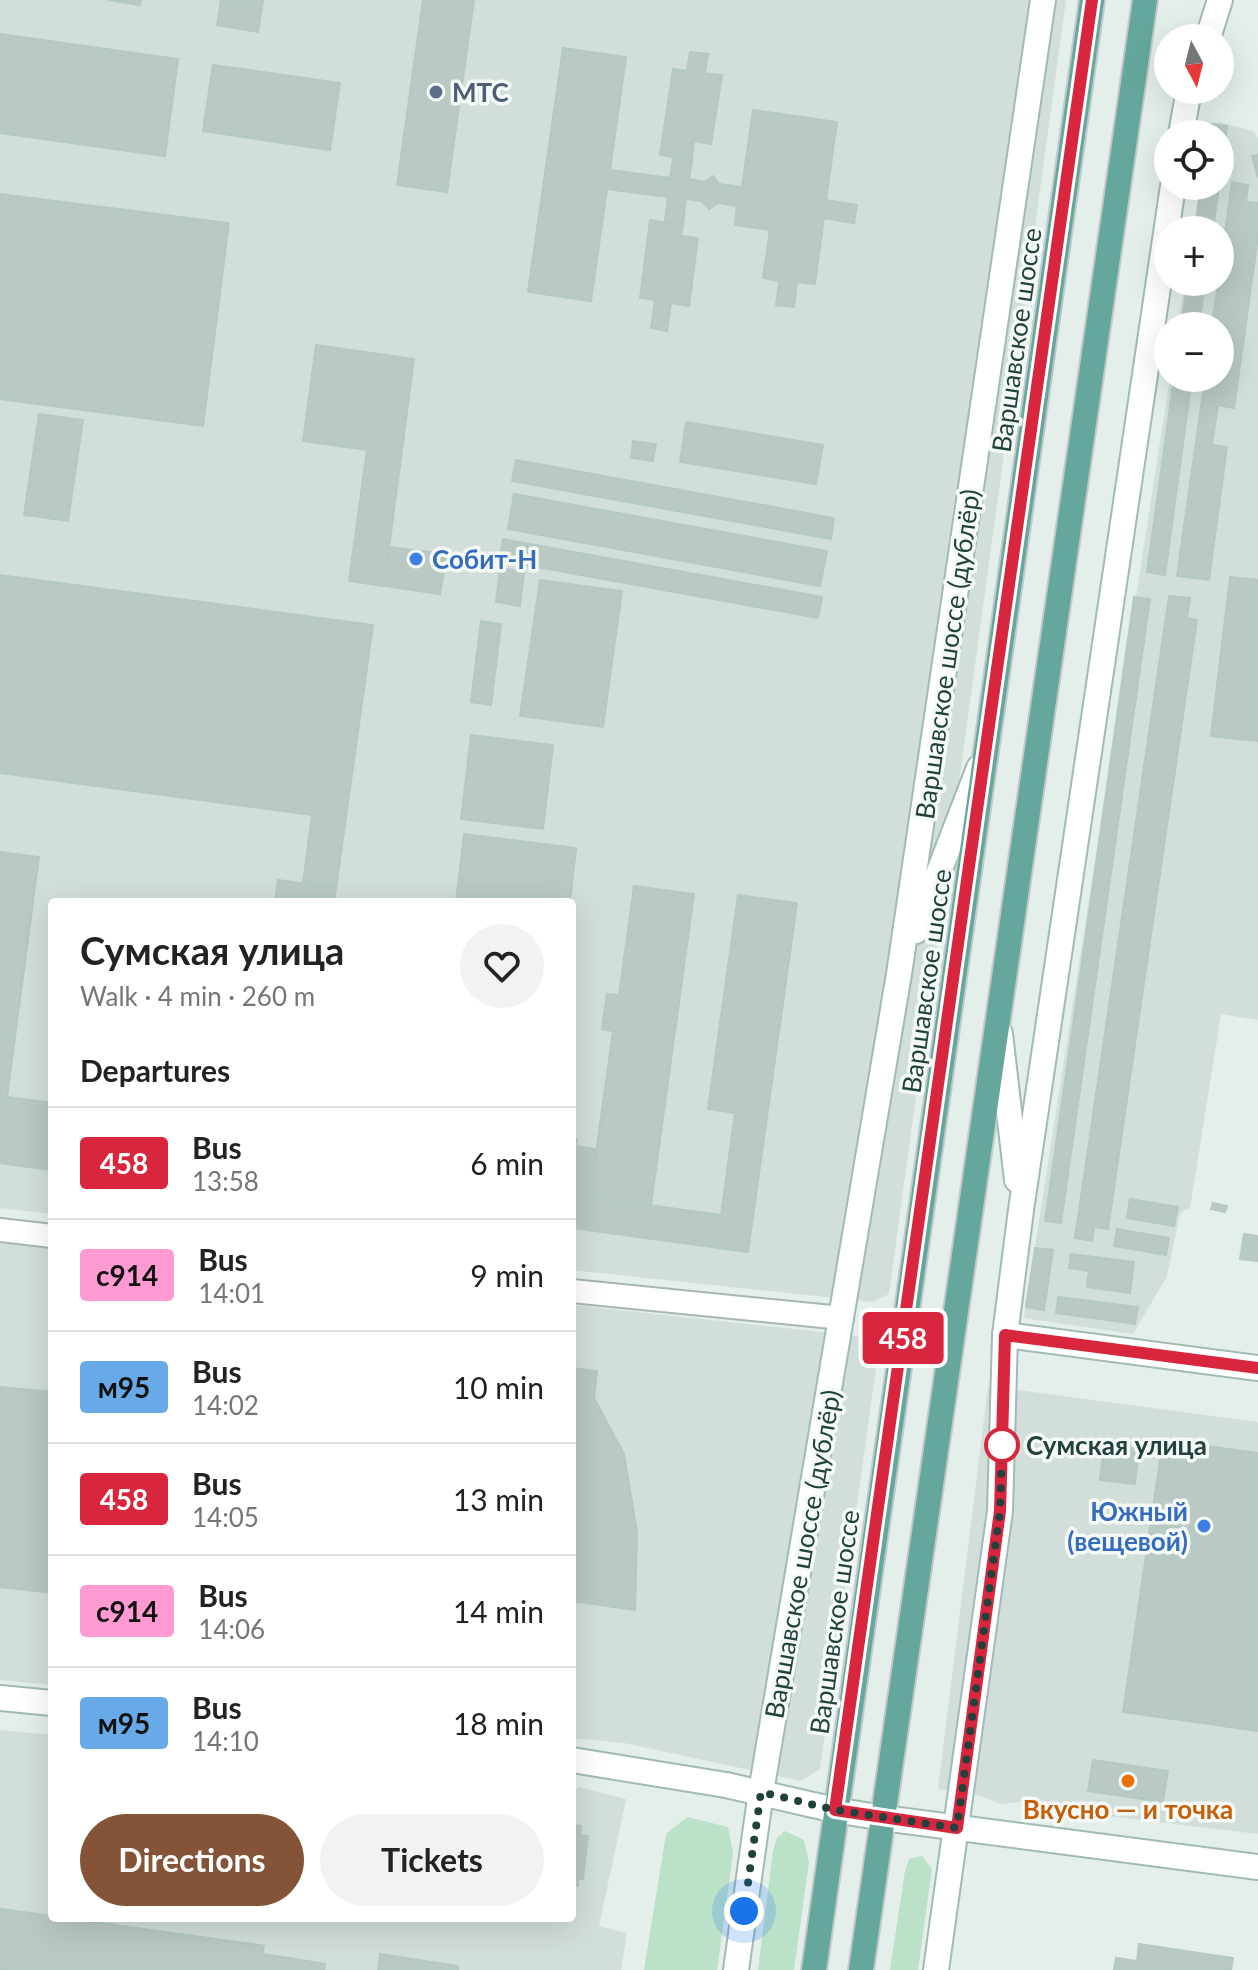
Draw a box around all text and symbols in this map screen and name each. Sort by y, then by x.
north arrow [1154,24,1234,104]
map controls [1154,24,1234,392]
place label: МТС [452,76,509,108]
marker: МТС [427,83,445,101]
button: locate [1154,120,1234,200]
button: + [1154,216,1234,296]
street label: Варшавское шоссе [984,226,1048,454]
button: − [1154,312,1234,392]
street label: Варшавское шоссе (дублёр) [908,487,986,821]
place label: Собит-Н [432,543,537,575]
marker: Собит-Н [407,550,425,568]
street label: Варшавское шоссе [894,867,958,1095]
button: heart [460,924,544,1008]
text: Сумская улица [80,927,344,973]
text: Walk · 4 min · 260 m [80,980,315,1012]
text: Departures [80,1052,230,1088]
text: Bus [192,1129,242,1165]
text: 6 min [470,1145,544,1181]
text: 458 [100,1146,148,1180]
text: 13:58 [192,1165,259,1197]
text: Bus [198,1241,248,1277]
text: 9 min [470,1257,544,1293]
text: с914 [96,1258,158,1292]
text: 14:01 [198,1277,265,1309]
line badge: 458 [857,1312,949,1364]
text: 458 [879,1321,927,1355]
text: Bus [192,1353,242,1389]
text: 10 min [453,1369,544,1405]
text: м95 [98,1370,150,1404]
street label: Варшавское шоссе (дублёр) [758,1387,846,1721]
text: 14:02 [192,1389,259,1421]
marker: Сумская улица [985,1428,1019,1462]
place label: Сумская улица [1026,1429,1207,1461]
text: Bus [192,1465,242,1501]
text: 13 min [453,1481,544,1517]
text: 458 [100,1482,148,1516]
place label: Южный (вещевой) [1067,1495,1188,1557]
text: 14:05 [192,1501,259,1533]
street label: Варшавское шоссе [803,1508,865,1736]
marker: Южный (вещевой) [1195,1517,1213,1535]
text: Bus [198,1577,248,1613]
text: 14 min [453,1593,544,1629]
text: с914 [96,1594,158,1628]
text: 14:06 [198,1613,265,1645]
text: Bus [192,1689,242,1725]
text: 18 min [453,1705,544,1741]
text: м95 [98,1706,150,1740]
text: 14:10 [192,1725,259,1757]
marker: Вкусно — и точка [1119,1772,1137,1790]
place label: Вкусно — и точка [1023,1793,1233,1825]
button: Directions [80,1814,304,1906]
button: Tickets [320,1814,544,1906]
your location [724,1891,764,1931]

